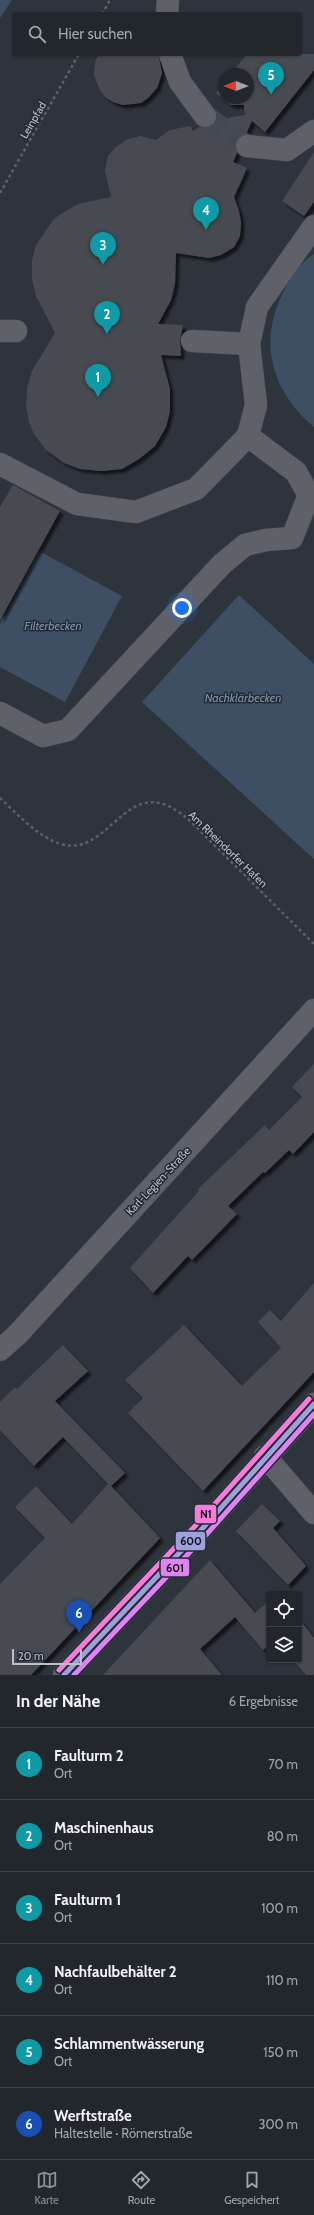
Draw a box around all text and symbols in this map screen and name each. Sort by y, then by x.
search box [12,12,302,56]
icon: search [26,23,48,45]
text: Hier suchen [58,25,133,43]
pin: 5 [258,62,284,95]
north arrow [218,68,254,104]
street label: Leinpfad [17,99,49,141]
pin: 4 [193,197,219,230]
pin: 3 [90,232,116,265]
pin: 2 [94,301,120,334]
pin: 1 [85,364,111,397]
your location [172,598,192,618]
water label: Filterbecken [24,618,82,633]
water label: Nachklärbecken [205,690,281,705]
street label: Am Rheindorfer Hafen [186,808,270,890]
street label: Karl-Legien-Straße [123,1144,193,1218]
line badge: N1 [194,1504,217,1524]
text: N1 [200,1507,212,1521]
line badge: 600 [175,1531,206,1551]
text: 600 [180,1534,202,1548]
line badge: 601 [160,1558,190,1577]
text: 601 [166,1561,184,1575]
map controls [266,1591,302,1663]
button: locate [266,1591,302,1627]
pin: 6 [66,1600,92,1633]
button: layers [266,1627,302,1663]
scale bar [12,1647,82,1666]
text: 20 m [18,1649,44,1663]
text: In der Nähe [16,1691,100,1711]
text: 6 Ergebnisse [229,1693,298,1709]
text: Faulturm 2 [54,1747,124,1765]
text: 1 [27,1756,31,1772]
text: 70 m [268,1756,298,1772]
text: Ort [54,1765,72,1781]
text: Maschinenhaus [54,1819,154,1837]
text: 2 [26,1828,32,1844]
text: 80 m [267,1828,298,1844]
text: Ort [54,1837,72,1853]
text: Faulturm 1 [54,1891,121,1909]
text: 3 [25,1900,33,1916]
text: 100 m [261,1900,298,1916]
text: Ort [54,1909,72,1925]
text: Nachfaulbehälter 2 [54,1963,177,1981]
text: 4 [25,1972,33,1988]
text: 110 m [266,1972,298,1988]
text: Ort [54,1981,72,1997]
text: Schlammentwässerung [54,2035,204,2053]
text: 5 [26,2044,32,2060]
text: 150 m [263,2044,298,2060]
text: Ort [54,2053,72,2069]
text: Werftstraße [54,2107,132,2125]
text: 6 [25,2116,33,2132]
text: 300 m [258,2116,298,2132]
text: Haltestelle · Römerstraße [54,2125,192,2141]
tab: Karte [34,2169,59,2207]
tab: Route [128,2169,155,2207]
tab: Gespeichert [224,2169,280,2207]

